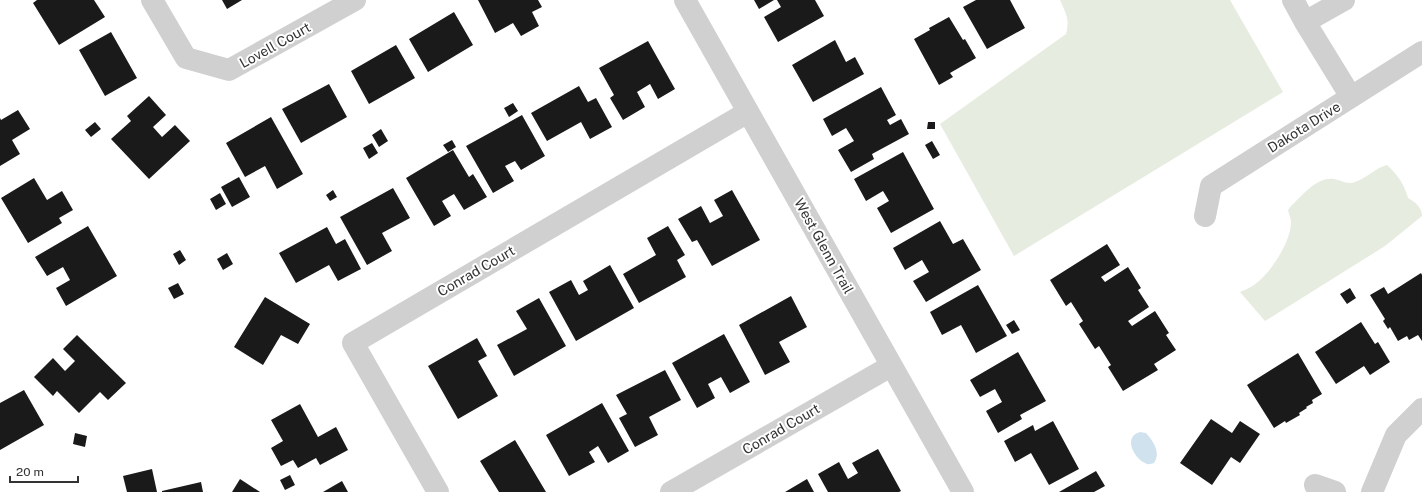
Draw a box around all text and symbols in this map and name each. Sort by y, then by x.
street label: Lovell Court [237,19,313,71]
street label: Dakota Drive [1265,98,1343,156]
street label: West Glenn Trail [791,195,857,297]
street label: Conrad Court [434,242,518,300]
street label: Conrad Court [739,400,823,458]
scale bar [10,458,78,484]
text: 20 m [16,465,44,479]

